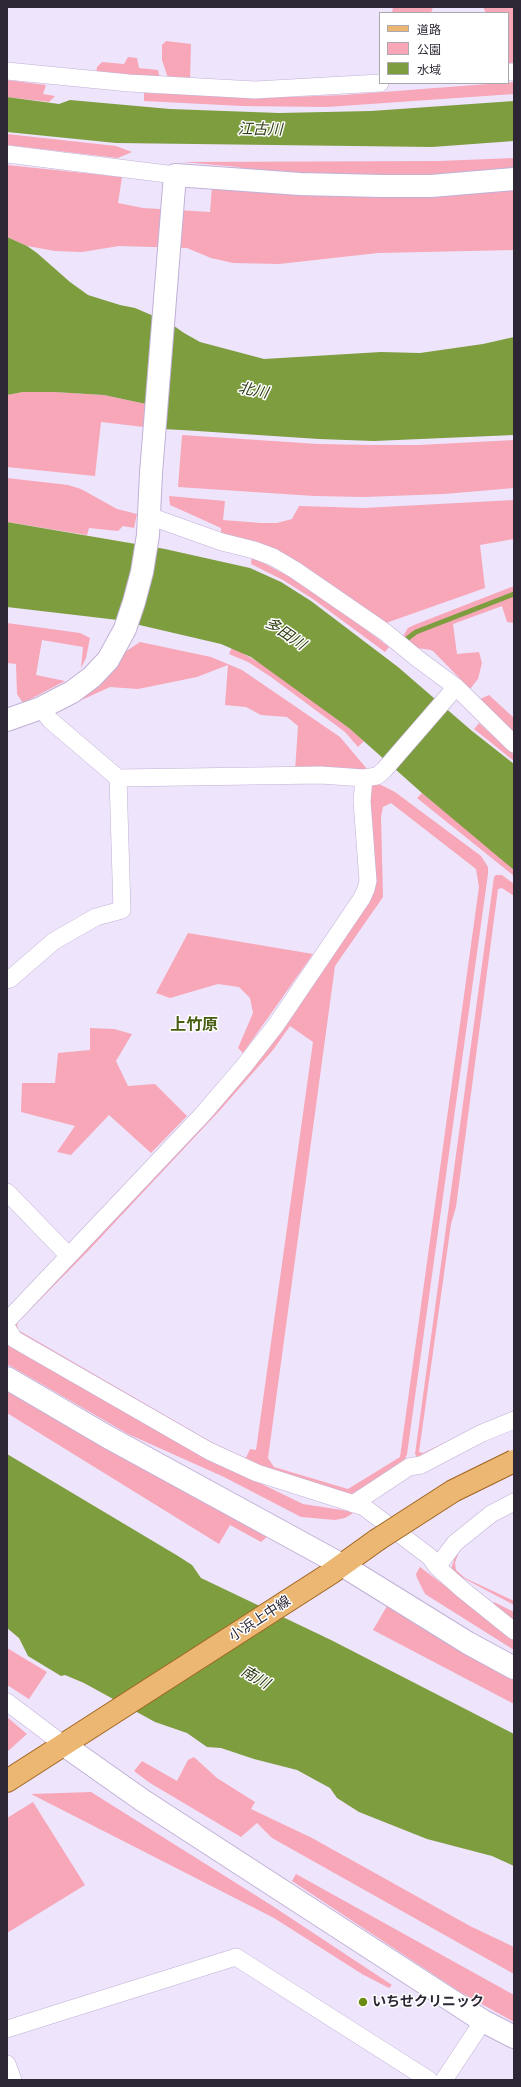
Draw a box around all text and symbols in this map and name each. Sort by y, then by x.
legend [379,12,509,84]
text: 道路 [417,23,441,37]
text: 公園 [417,43,441,57]
text: 水域 [417,63,441,77]
water label: 江古川 [237,121,283,139]
water label: 北川 [236,379,270,403]
water label: 多田川 [261,614,309,654]
district label: 上竹原 [170,1016,218,1036]
street label: 小浜上中線 [226,1593,294,1645]
water label: 南川 [238,1663,272,1693]
place label: いちせクリニック [372,1994,484,2010]
marker: いちせクリニック [357,1996,369,2008]

